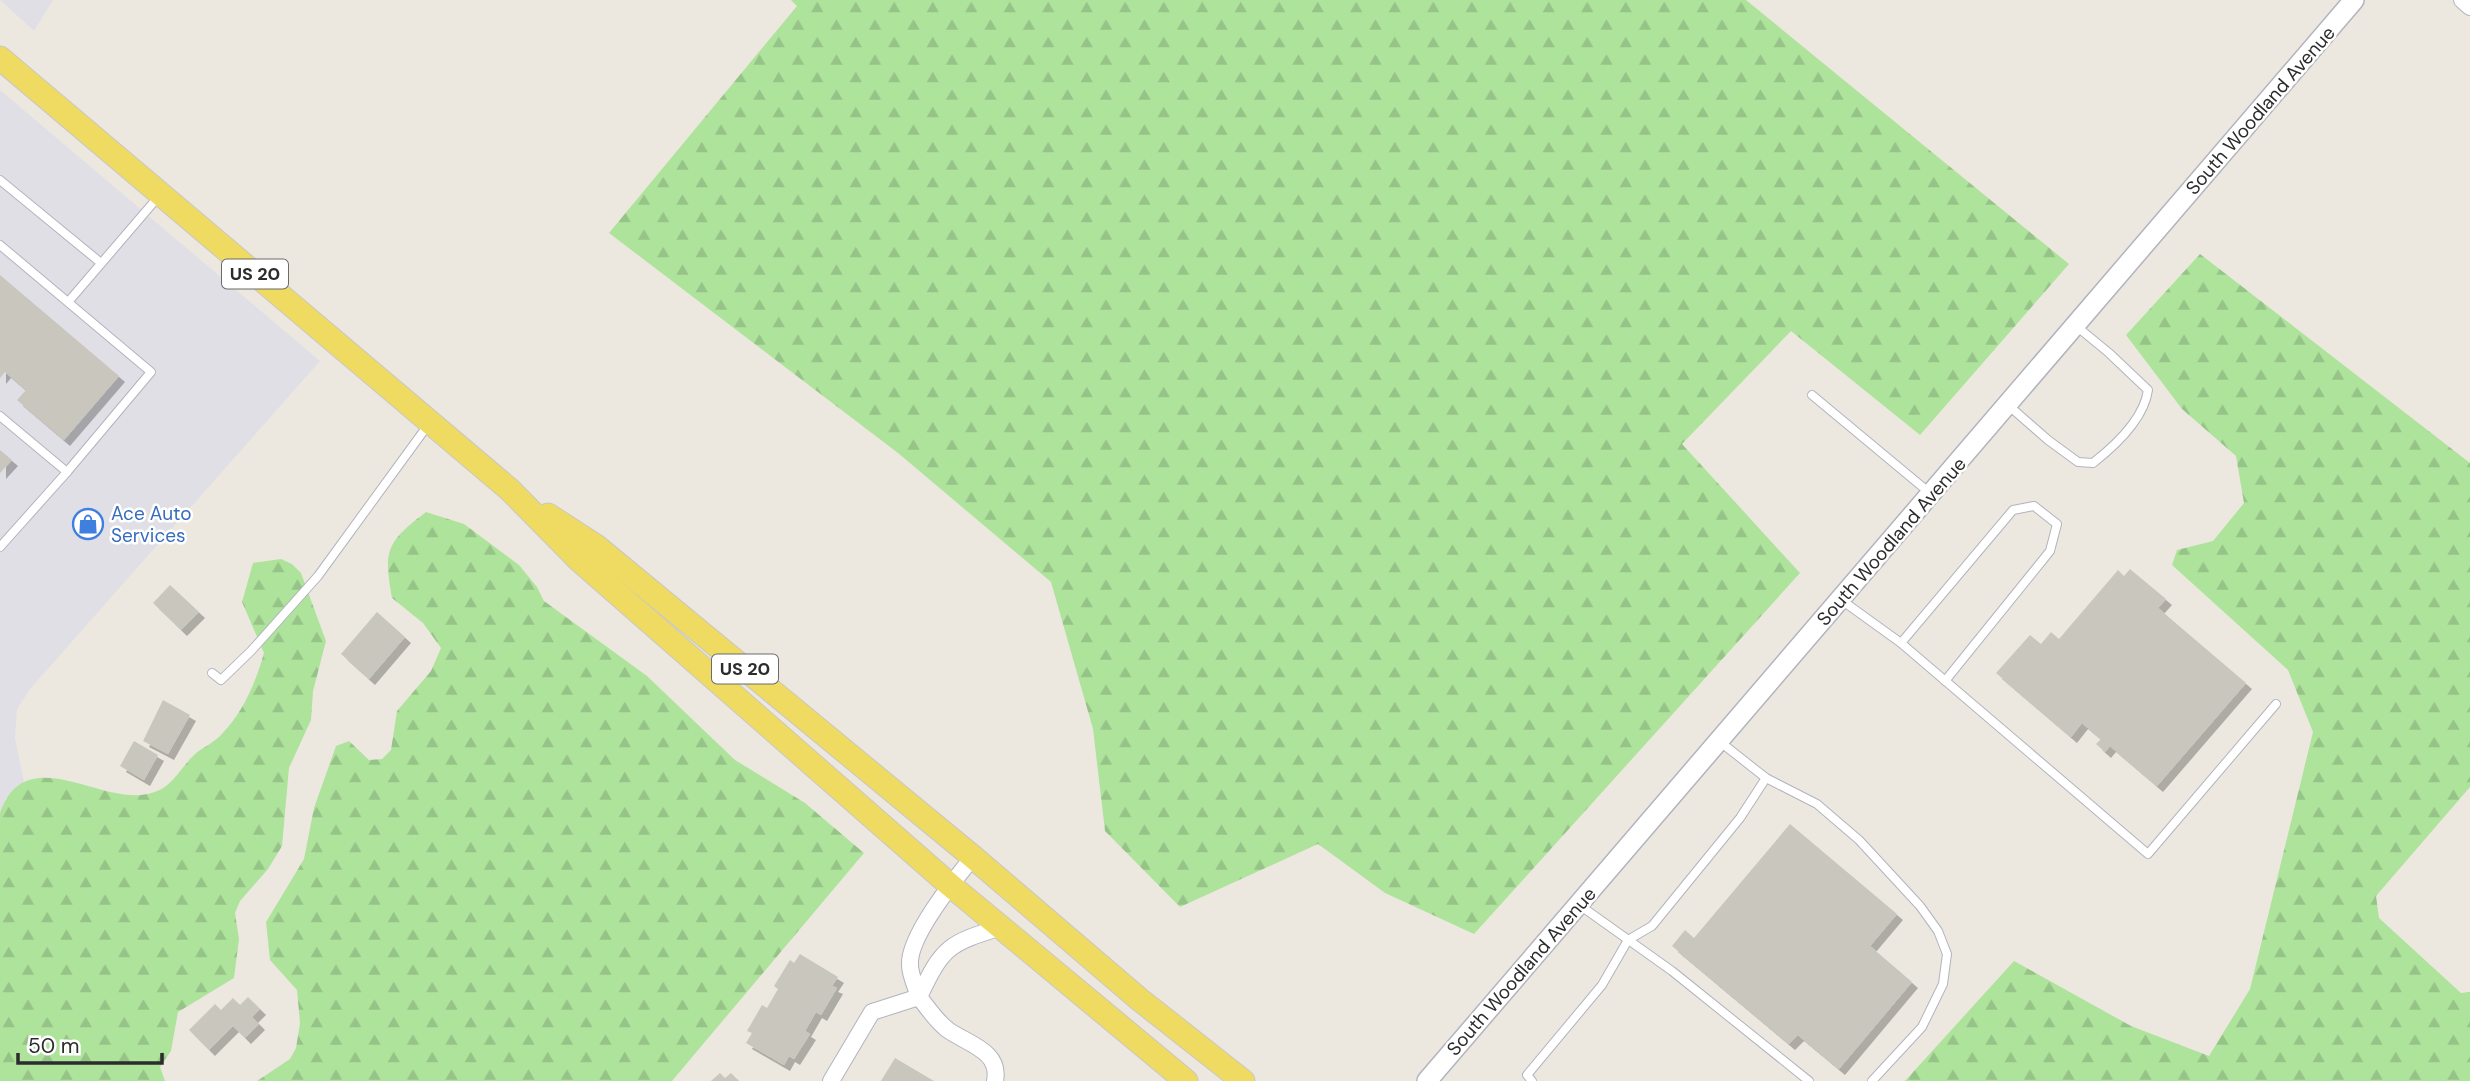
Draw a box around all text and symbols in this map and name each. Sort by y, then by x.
street label: South Woodland Avenue [2180,21,2340,200]
road number: US 20 [222,260,288,288]
street label: South Woodland Avenue [1811,452,1971,631]
place label: Ace Auto Services [111,501,192,548]
shop icon: Ace Auto Services [71,507,105,541]
road number: US 20 [712,654,778,684]
street label: South Woodland Avenue [1441,882,1601,1061]
scale bar [18,1021,161,1066]
text: 50 m [28,1032,79,1060]

